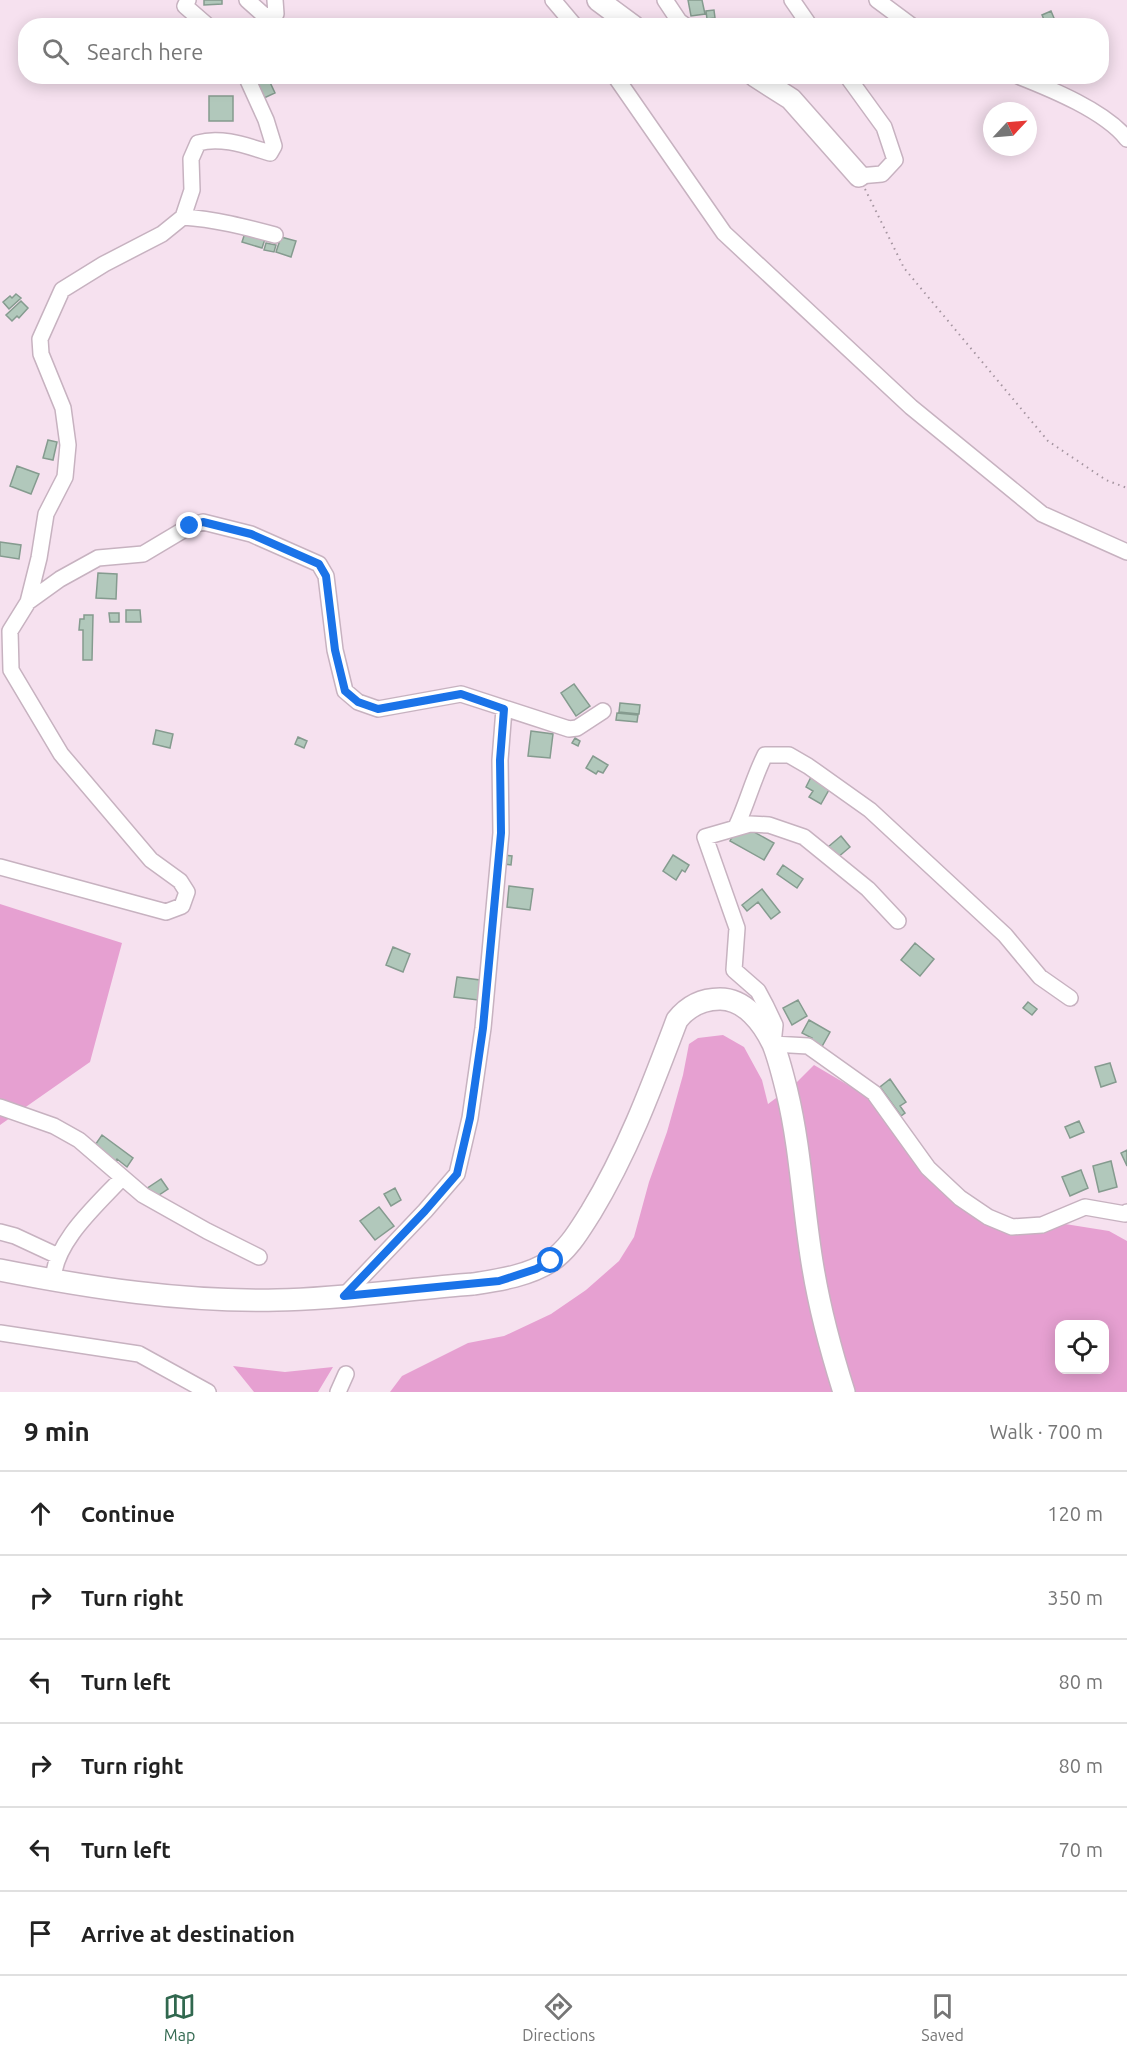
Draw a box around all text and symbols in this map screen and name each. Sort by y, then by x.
search box [18,18,1109,84]
icon: search [39,35,72,68]
text: Search here [87,39,203,64]
north arrow [983,102,1037,156]
route end [176,512,202,538]
route start [537,1247,563,1273]
map controls [1055,1320,1109,1374]
button: locate [1055,1320,1109,1374]
text: 9 min [24,1417,90,1446]
text: Walk · 700 m [990,1420,1103,1443]
icon: ahead [24,1497,57,1530]
text: Continue [81,1501,175,1526]
text: 120 m [1047,1502,1103,1525]
icon: right [24,1581,57,1614]
text: Turn right [81,1585,183,1610]
text: 350 m [1047,1586,1103,1609]
icon: left [24,1665,57,1698]
text: Turn left [81,1669,171,1694]
text: 80 m [1059,1670,1103,1693]
icon: right [24,1749,57,1782]
text: Turn right [81,1753,183,1778]
text: 80 m [1059,1754,1103,1777]
icon: left [24,1833,57,1866]
text: Turn left [81,1837,171,1862]
text: 70 m [1059,1838,1103,1861]
icon: arrive [24,1917,57,1950]
text: Arrive at destination [81,1921,295,1946]
tab: Map [163,1990,196,2044]
tab: Directions [522,1990,595,2044]
tab: Saved [921,1990,964,2044]

